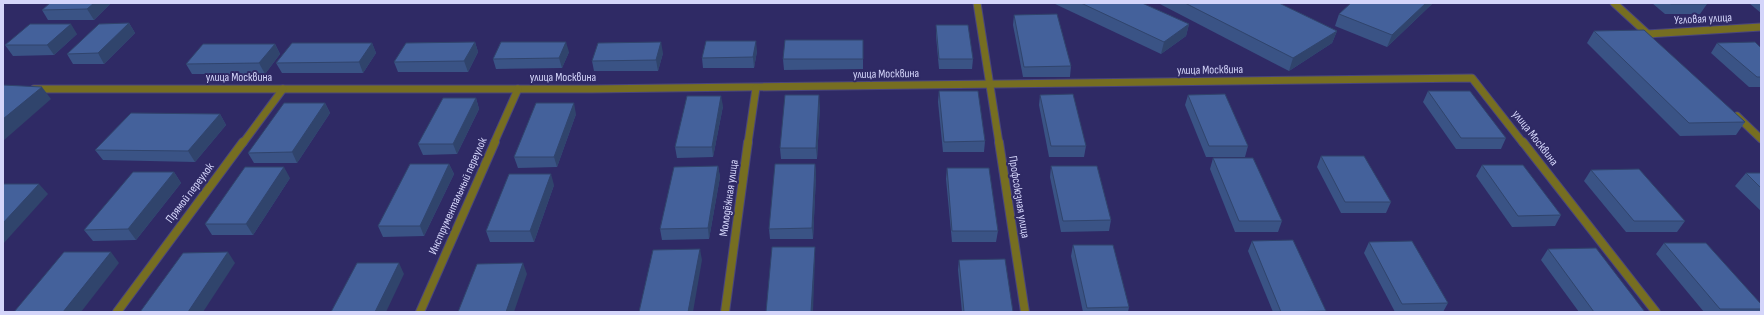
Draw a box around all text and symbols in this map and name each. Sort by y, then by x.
street label: Угловая улица [1674,10,1733,28]
street label: улица Москвина [1177,62,1244,78]
street label: улица Москвина [853,66,920,82]
street label: улица Москвина [206,70,273,85]
street label: улица Москвина [530,70,597,85]
street label: улица Москвина [1509,107,1562,169]
street label: Инструментальный переулок [425,135,491,257]
street label: Профсоюзная улица [1005,155,1033,240]
street label: Молодёжная улица [716,158,742,237]
street label: Прямой переулок [162,160,218,226]

